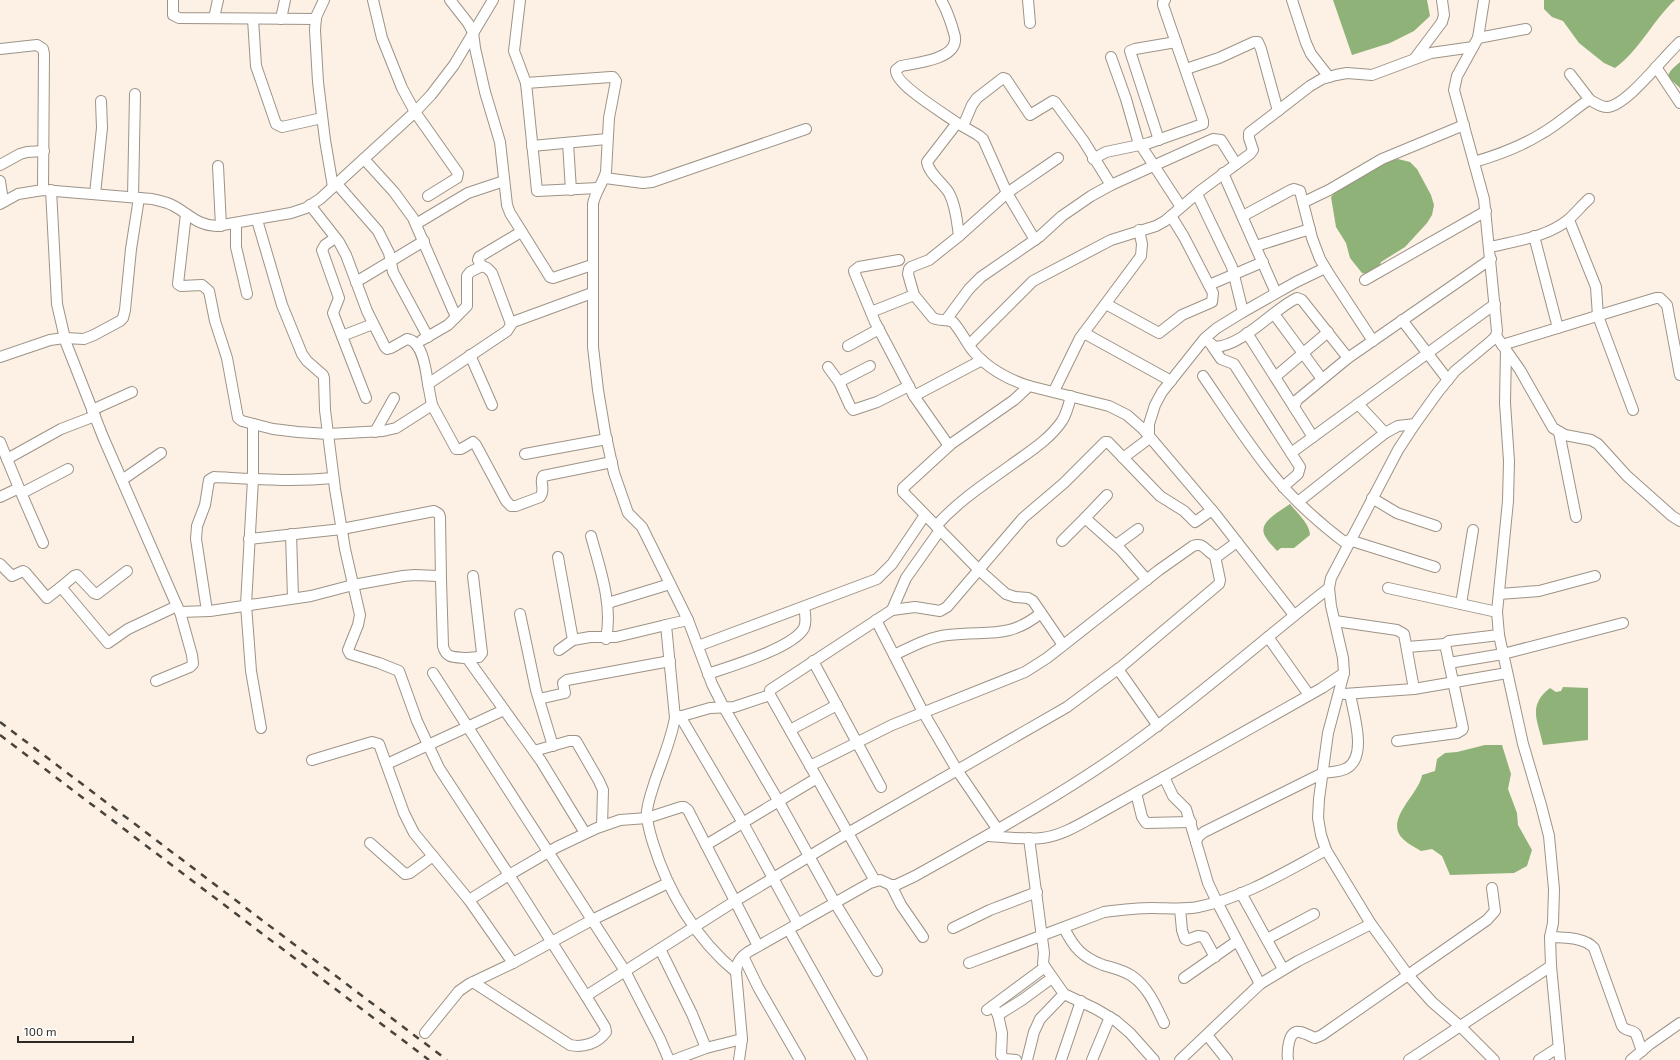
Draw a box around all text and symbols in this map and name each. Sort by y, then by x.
scale bar [18,1018,133,1044]
text: 100 m [24,1024,56,1038]

